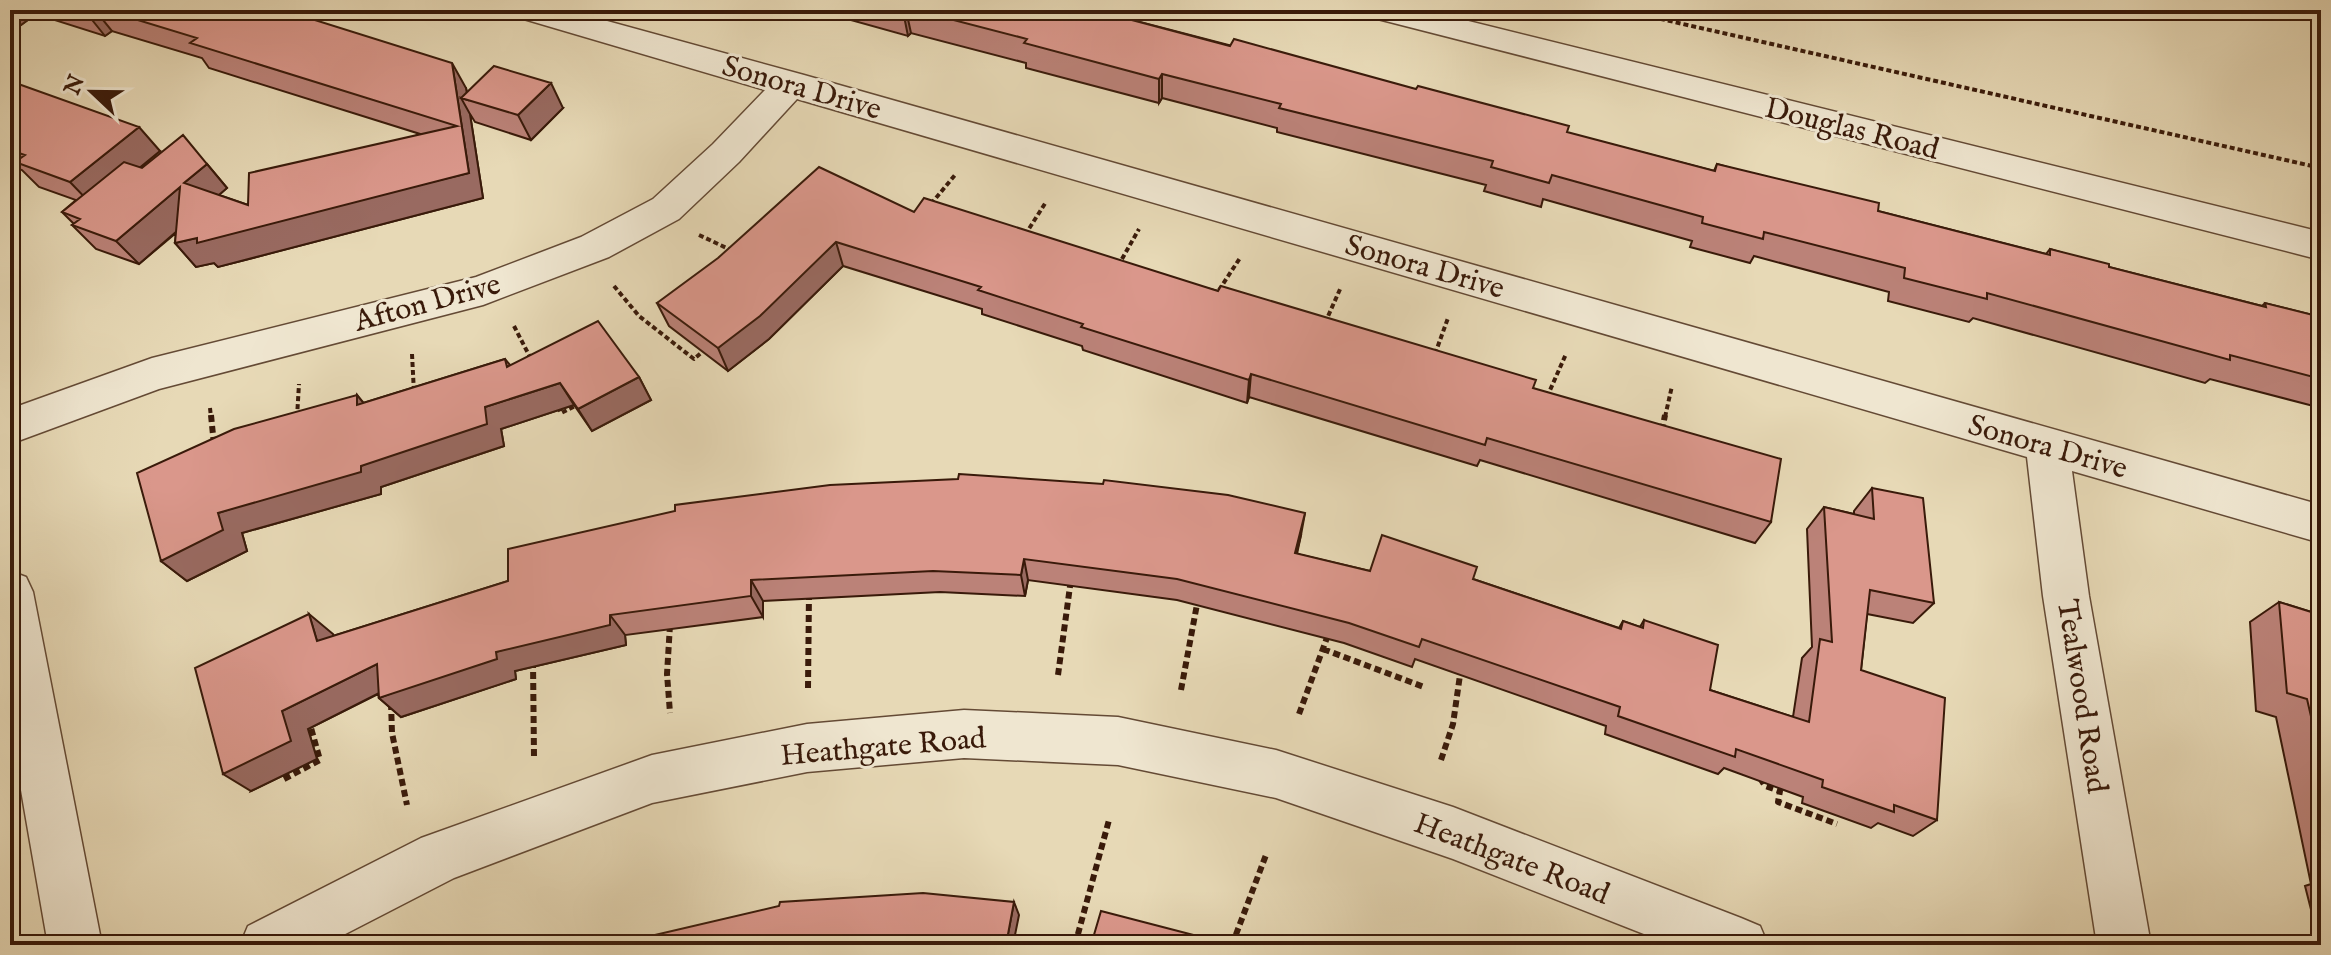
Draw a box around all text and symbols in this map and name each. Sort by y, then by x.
street label: Sonora Drive [717,48,885,130]
north arrow [52,52,132,132]
text: N [58,71,92,100]
street label: Douglas Road [1761,90,1943,170]
street label: Sonora Drive [1340,227,1508,309]
street label: Afton Drive [349,266,505,342]
street label: Sonora Drive [1963,407,2131,489]
street label: Tealwood Road [2047,597,2115,797]
street label: Heathgate Road [779,720,988,776]
street label: Heathgate Road [1408,805,1615,915]

